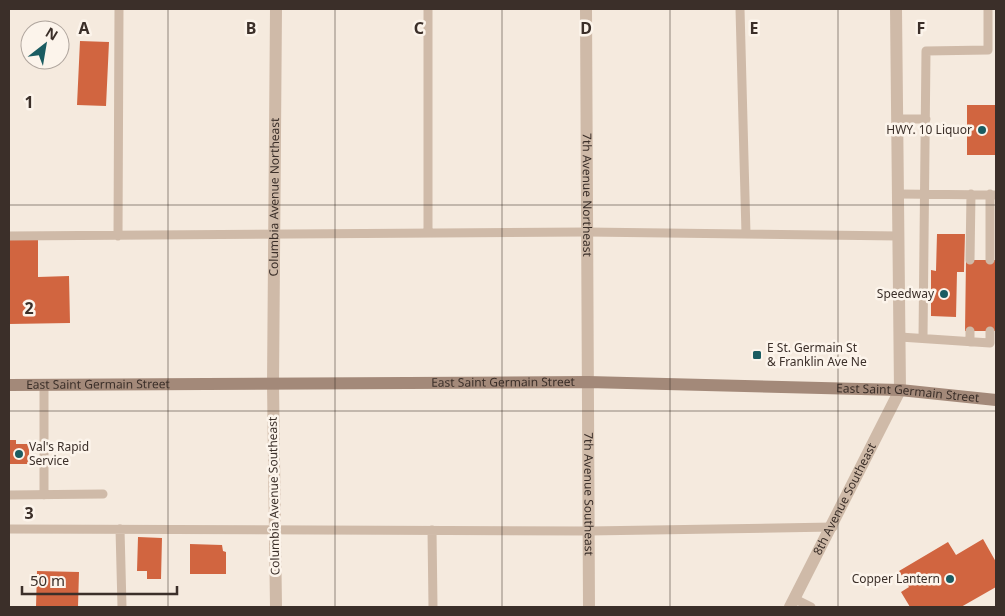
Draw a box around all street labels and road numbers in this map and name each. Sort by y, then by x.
street label: Columbia Avenue Northeast [265,117,283,277]
street label: 7th Avenue Northeast [579,133,596,258]
street label: East Saint Germain Street [431,373,576,391]
street label: East Saint Germain Street [26,375,171,393]
street label: East Saint Germain Street [836,379,981,406]
street label: Columbia Avenue Southeast [264,416,283,576]
street label: 7th Avenue Southeast [580,432,598,557]
street label: 8th Avenue Southeast [809,439,880,558]

